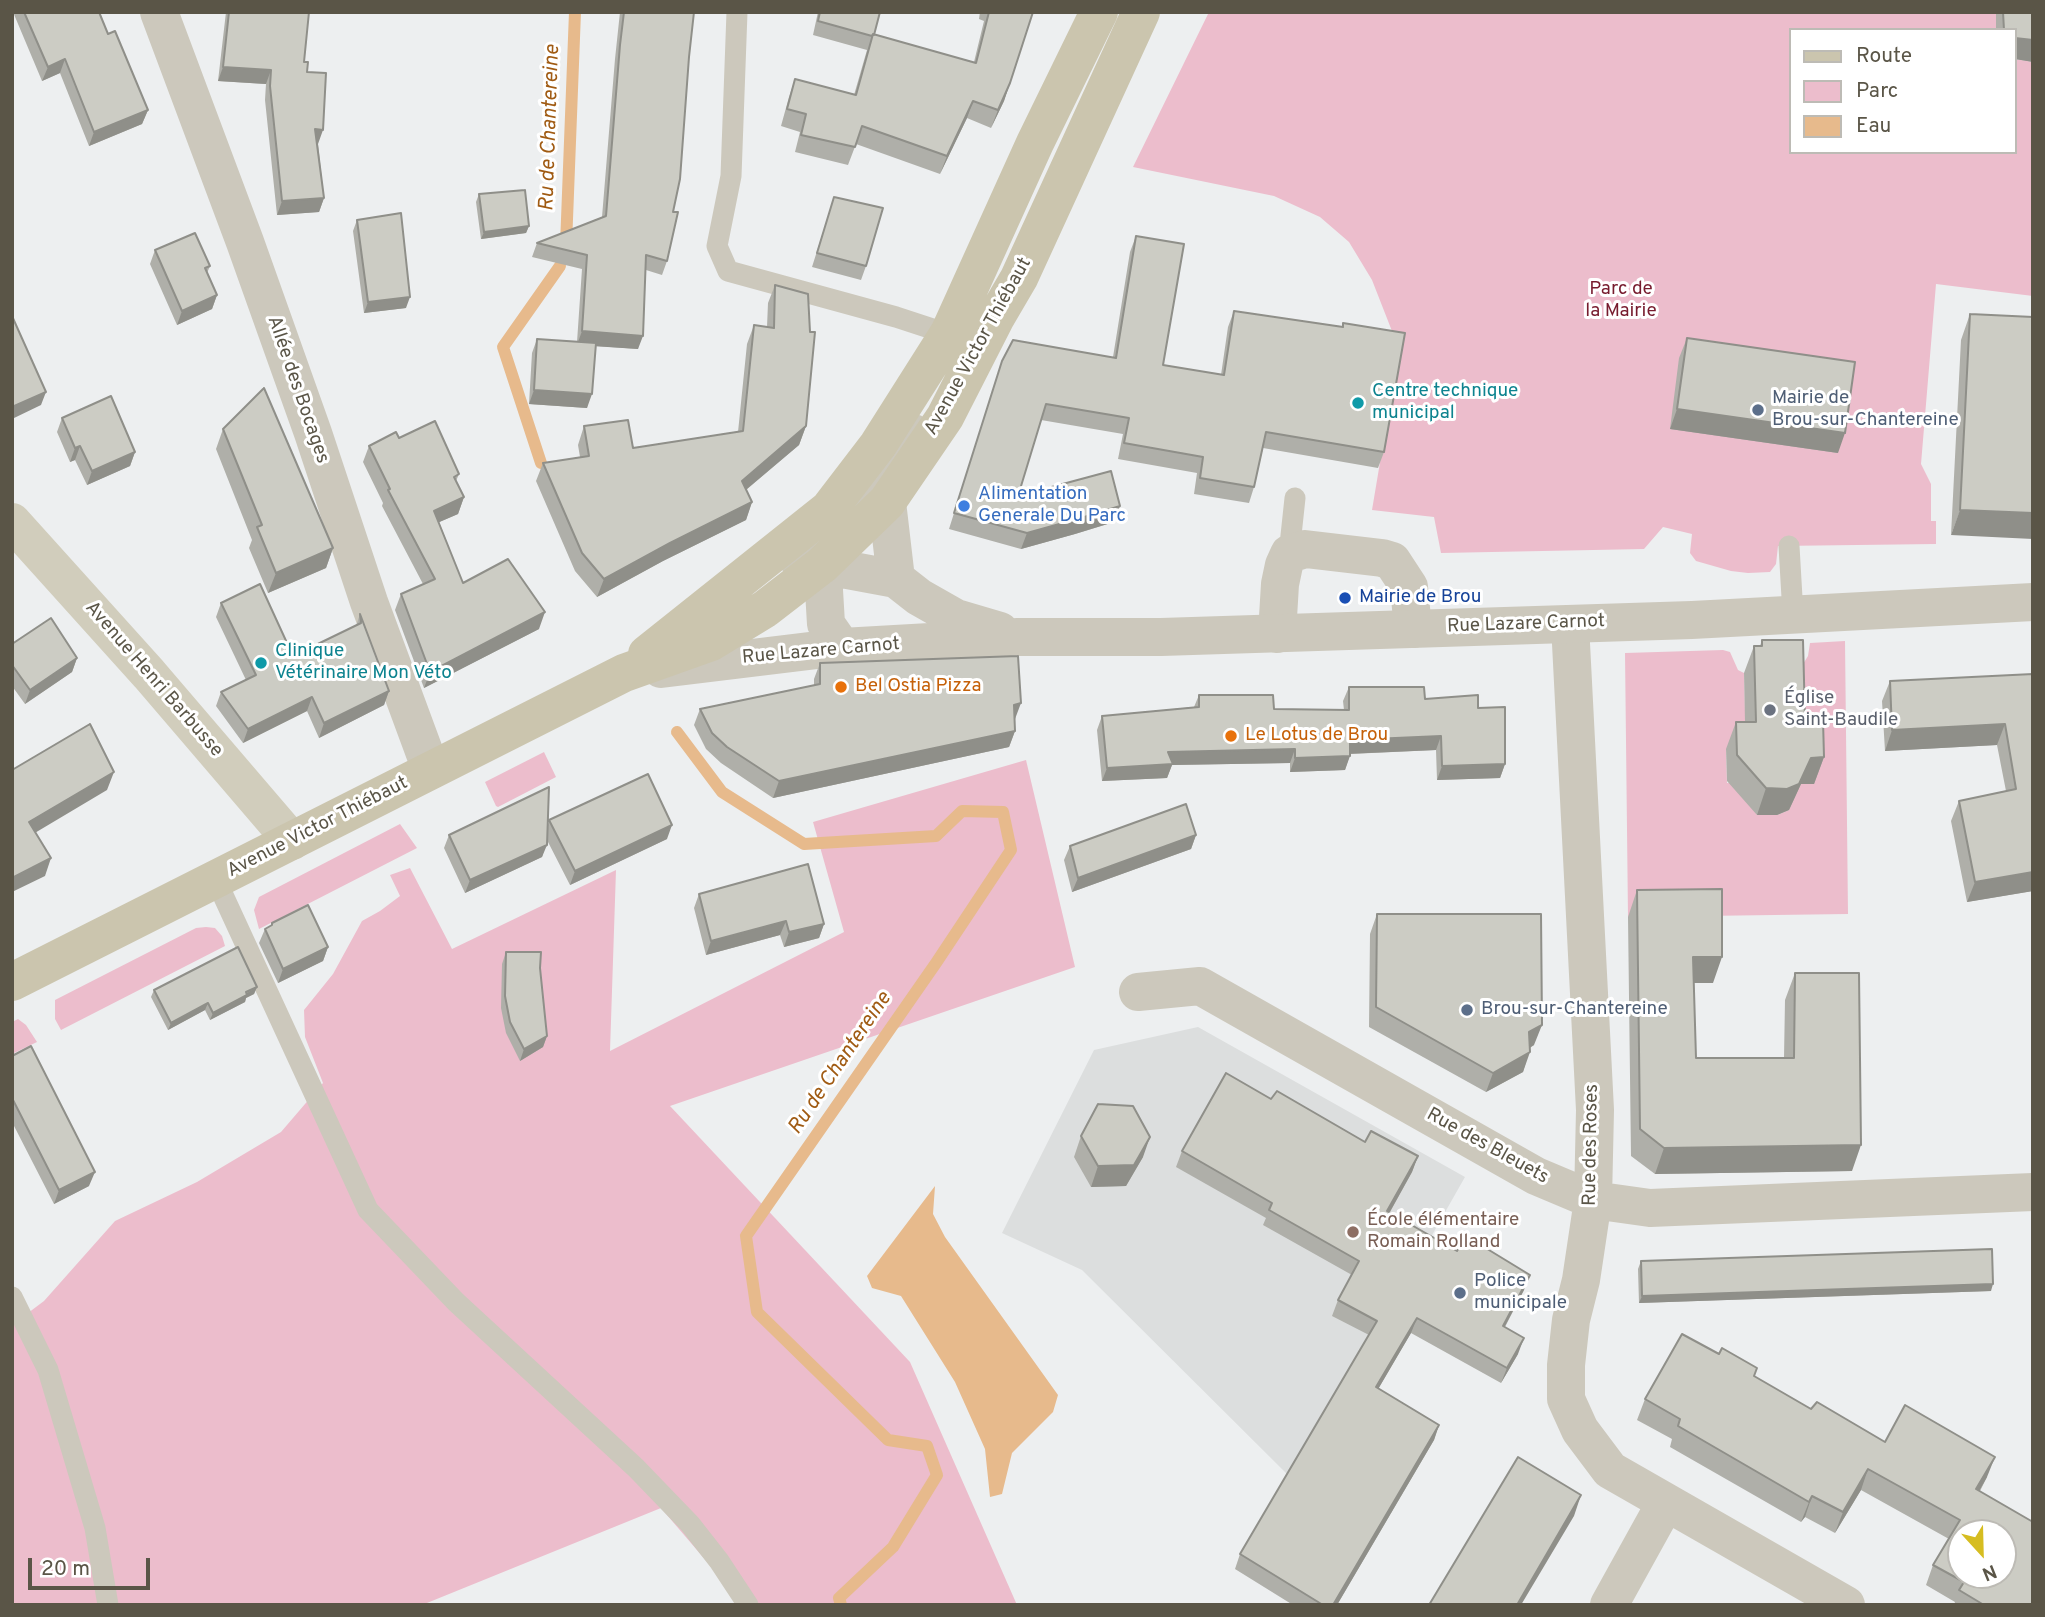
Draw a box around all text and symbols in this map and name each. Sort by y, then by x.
legend [1790,28,2017,154]
text: Route [1856,43,1912,70]
water label: Ru de Chantereine [536,44,566,212]
text: Parc [1856,78,1898,105]
text: Eau [1856,113,1891,140]
street label: Avenue Victor Thiébaut [921,254,1037,440]
park label: Parc de la Mairie [1585,279,1657,323]
street label: Allée des Bocages [261,313,333,467]
place label: Centre technique municipal [1372,381,1518,425]
place label: Mairie de Brou-sur-Chantereine [1772,388,1959,432]
marker: Centre technique municipal [1350,395,1366,411]
marker: Mairie de Brou-sur-Chantereine [1750,402,1766,418]
place label: Alimentation Generale Du Parc [978,484,1126,528]
marker: Alimentation Generale Du Parc [956,498,972,514]
place label: Mairie de Brou [1359,587,1481,609]
marker: Mairie de Brou [1337,590,1353,606]
street label: Avenue Henri Barbusse [79,598,227,762]
street label: Rue Lazare Carnot [1447,611,1605,639]
street label: Rue Lazare Carnot [741,634,901,670]
place label: Clinique Vétérinaire Mon Véto [275,641,452,685]
marker: Clinique Vétérinaire Mon Véto [253,655,269,671]
place label: Bel Ostia Pizza [855,676,981,698]
marker: Bel Ostia Pizza [833,679,849,695]
place label: Église Saint-Baudile [1784,688,1898,732]
marker: Église Saint-Baudile [1762,702,1778,718]
place label: Le Lotus de Brou [1245,725,1388,747]
marker: Le Lotus de Brou [1223,728,1239,744]
street label: Avenue Victor Thiébaut [224,773,412,883]
water label: Ru de Chantereine [784,988,898,1140]
place label: Brou-sur-Chantereine [1481,999,1668,1021]
marker: Brou-sur-Chantereine [1459,1002,1475,1018]
street label: Rue des Roses [1580,1084,1604,1206]
street label: Rue des Bleuets [1422,1104,1552,1190]
place label: École élémentaire Romain Rolland [1367,1210,1519,1254]
marker: École élémentaire Romain Rolland [1345,1224,1361,1240]
place label: Police municipale [1474,1271,1567,1315]
marker: Police municipale [1452,1285,1468,1301]
north arrow [1947,1519,2017,1589]
scale bar [32,1544,154,1588]
text: 20 m [41,1556,90,1583]
text: N [1978,1558,2000,1585]

